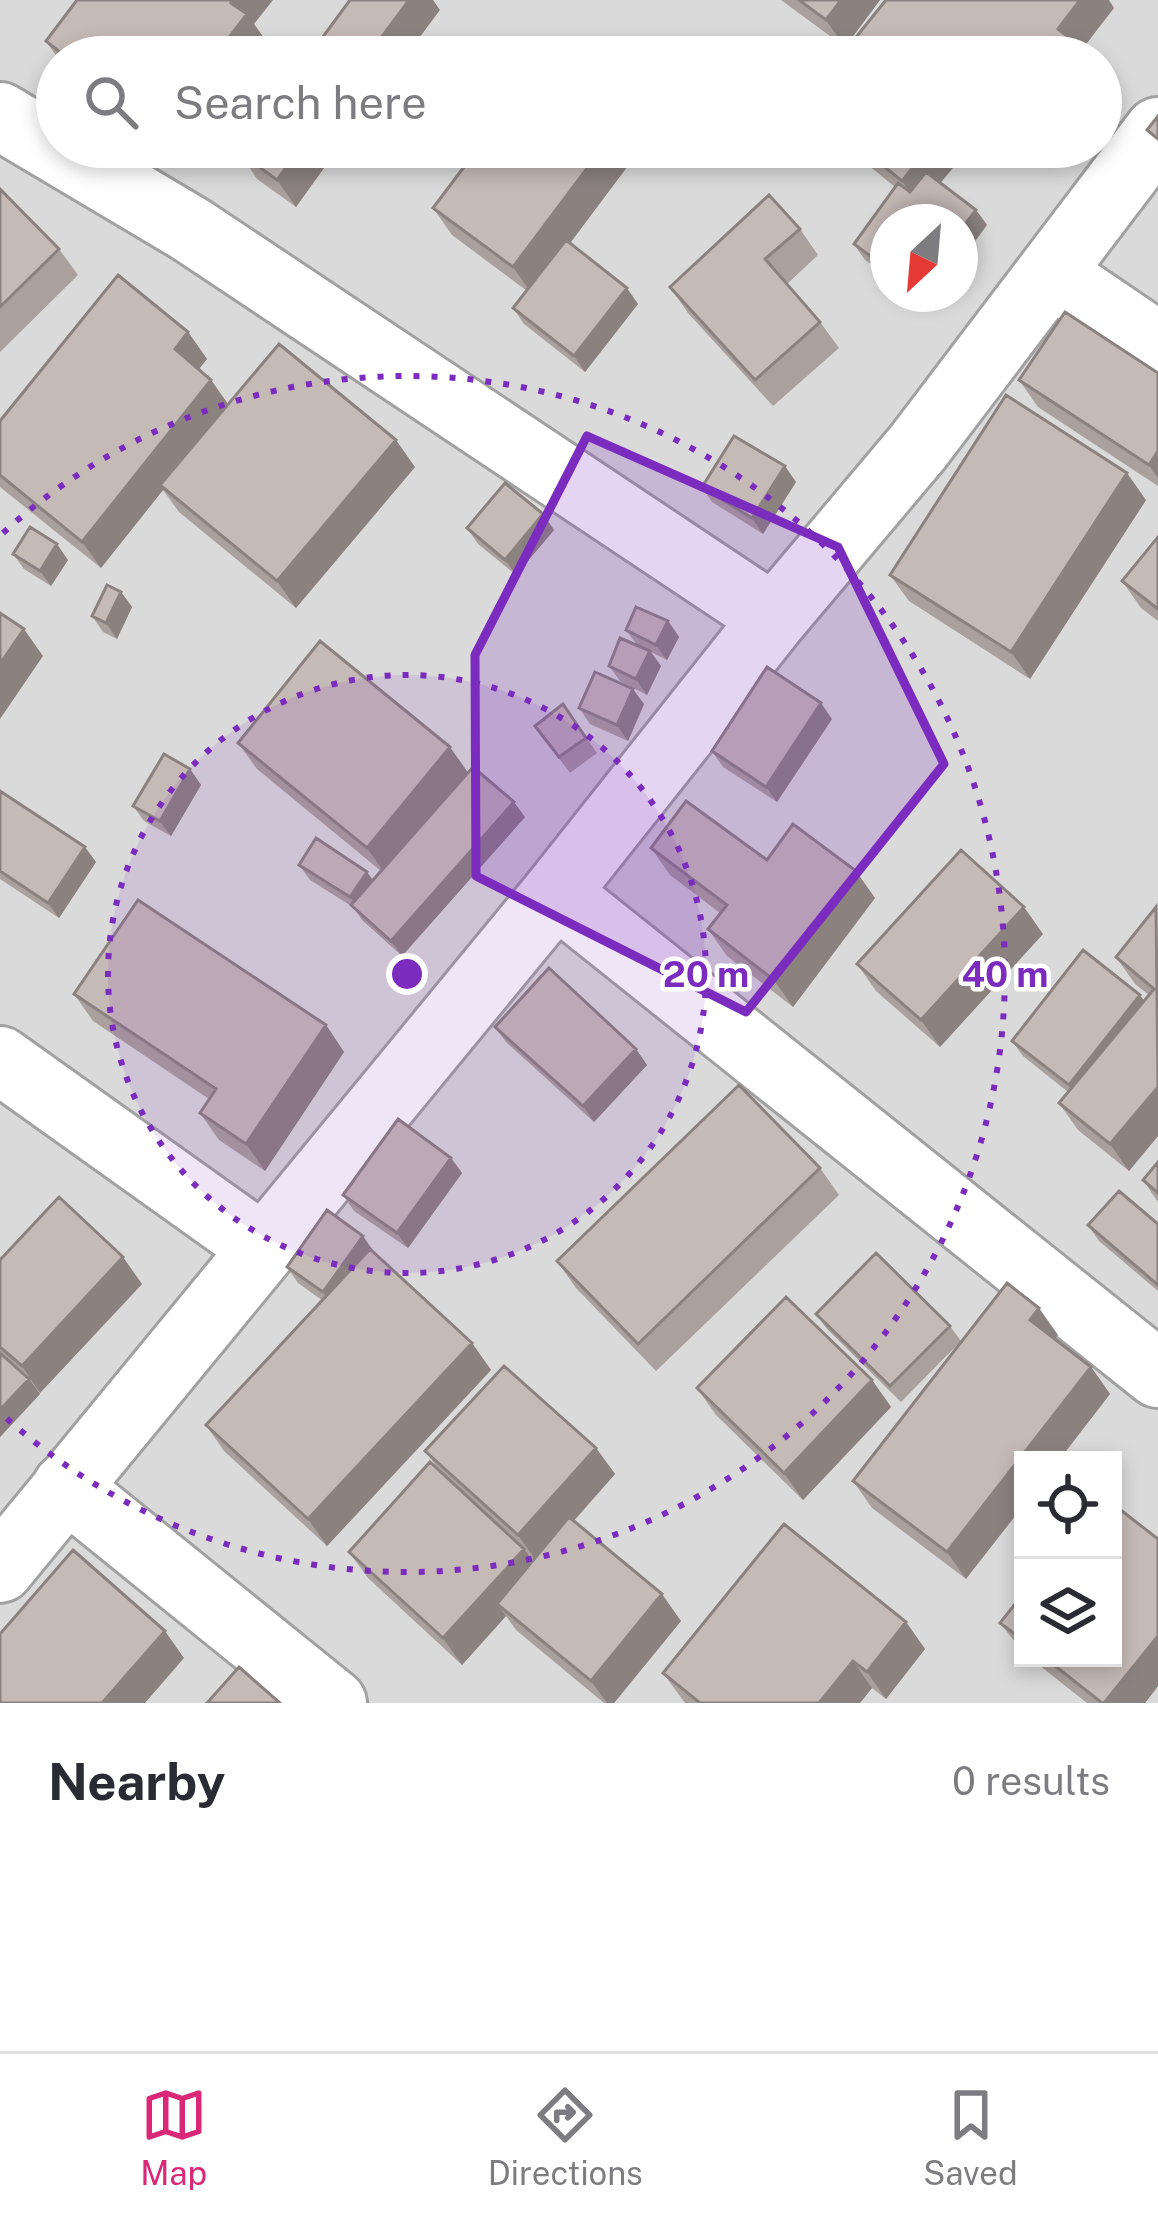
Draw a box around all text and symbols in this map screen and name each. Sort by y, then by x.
search box [36,36,1122,168]
icon: search [78,69,144,135]
text: Search here [174,76,427,129]
north arrow [870,204,978,312]
centre of rings [386,953,428,995]
text: 20 m [663,953,749,995]
text: 40 m [961,953,1049,995]
map controls [1014,1451,1122,1667]
button: locate [1014,1451,1122,1559]
button: layers [1014,1559,1122,1667]
text: Nearby [48,1752,225,1811]
text: 0 results [952,1758,1110,1804]
tab: Map [140,2082,207,2192]
tab: Directions [488,2082,643,2192]
tab: Saved [923,2082,1018,2192]

